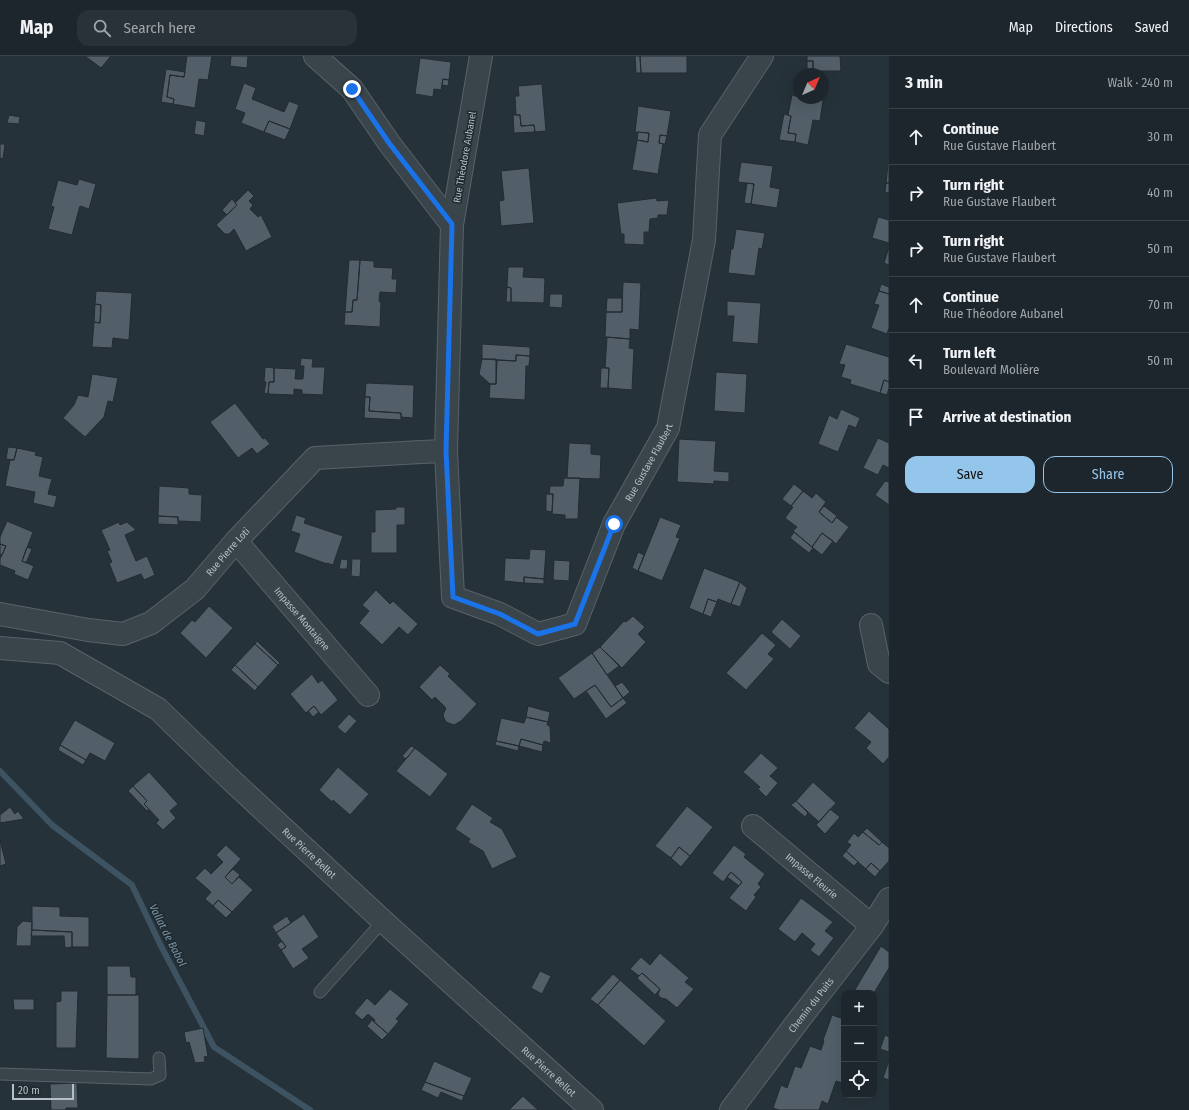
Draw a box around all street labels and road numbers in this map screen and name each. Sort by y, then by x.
street label: Rue Théodore Aubanel [451,110,479,204]
street label: Rue Gustave Flaubert [623,422,676,504]
street label: Rue Pierre Loti [204,526,252,579]
street label: Impasse Montaigne [271,585,332,653]
street label: Rue Pierre Bellot [280,826,339,882]
street label: Impasse Fleurie [783,851,840,902]
street label: Chemin du Puits [786,975,837,1035]
street label: Rue Pierre Bellot [519,1044,578,1100]

